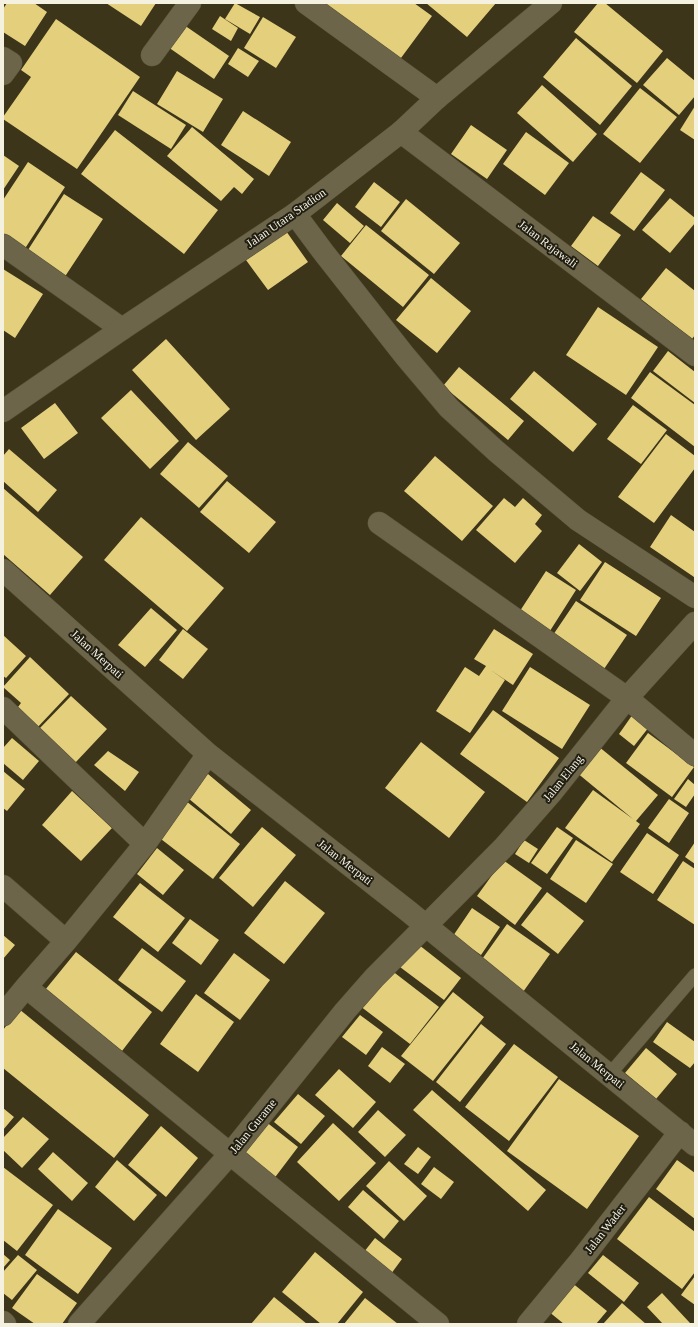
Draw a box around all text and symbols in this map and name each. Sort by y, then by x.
street label: Jalan Utara Stadion [243,185,329,251]
street label: Jalan Rajawali [516,217,581,271]
street label: Jalan Merpati [68,627,127,682]
street label: Jalan Elang [540,752,586,804]
street label: Jalan Merpati [315,836,376,888]
street label: Jalan Merpati [567,1039,627,1092]
street label: Jalan Gurame [227,1096,279,1156]
street label: Jalan Wader [581,1202,629,1256]

